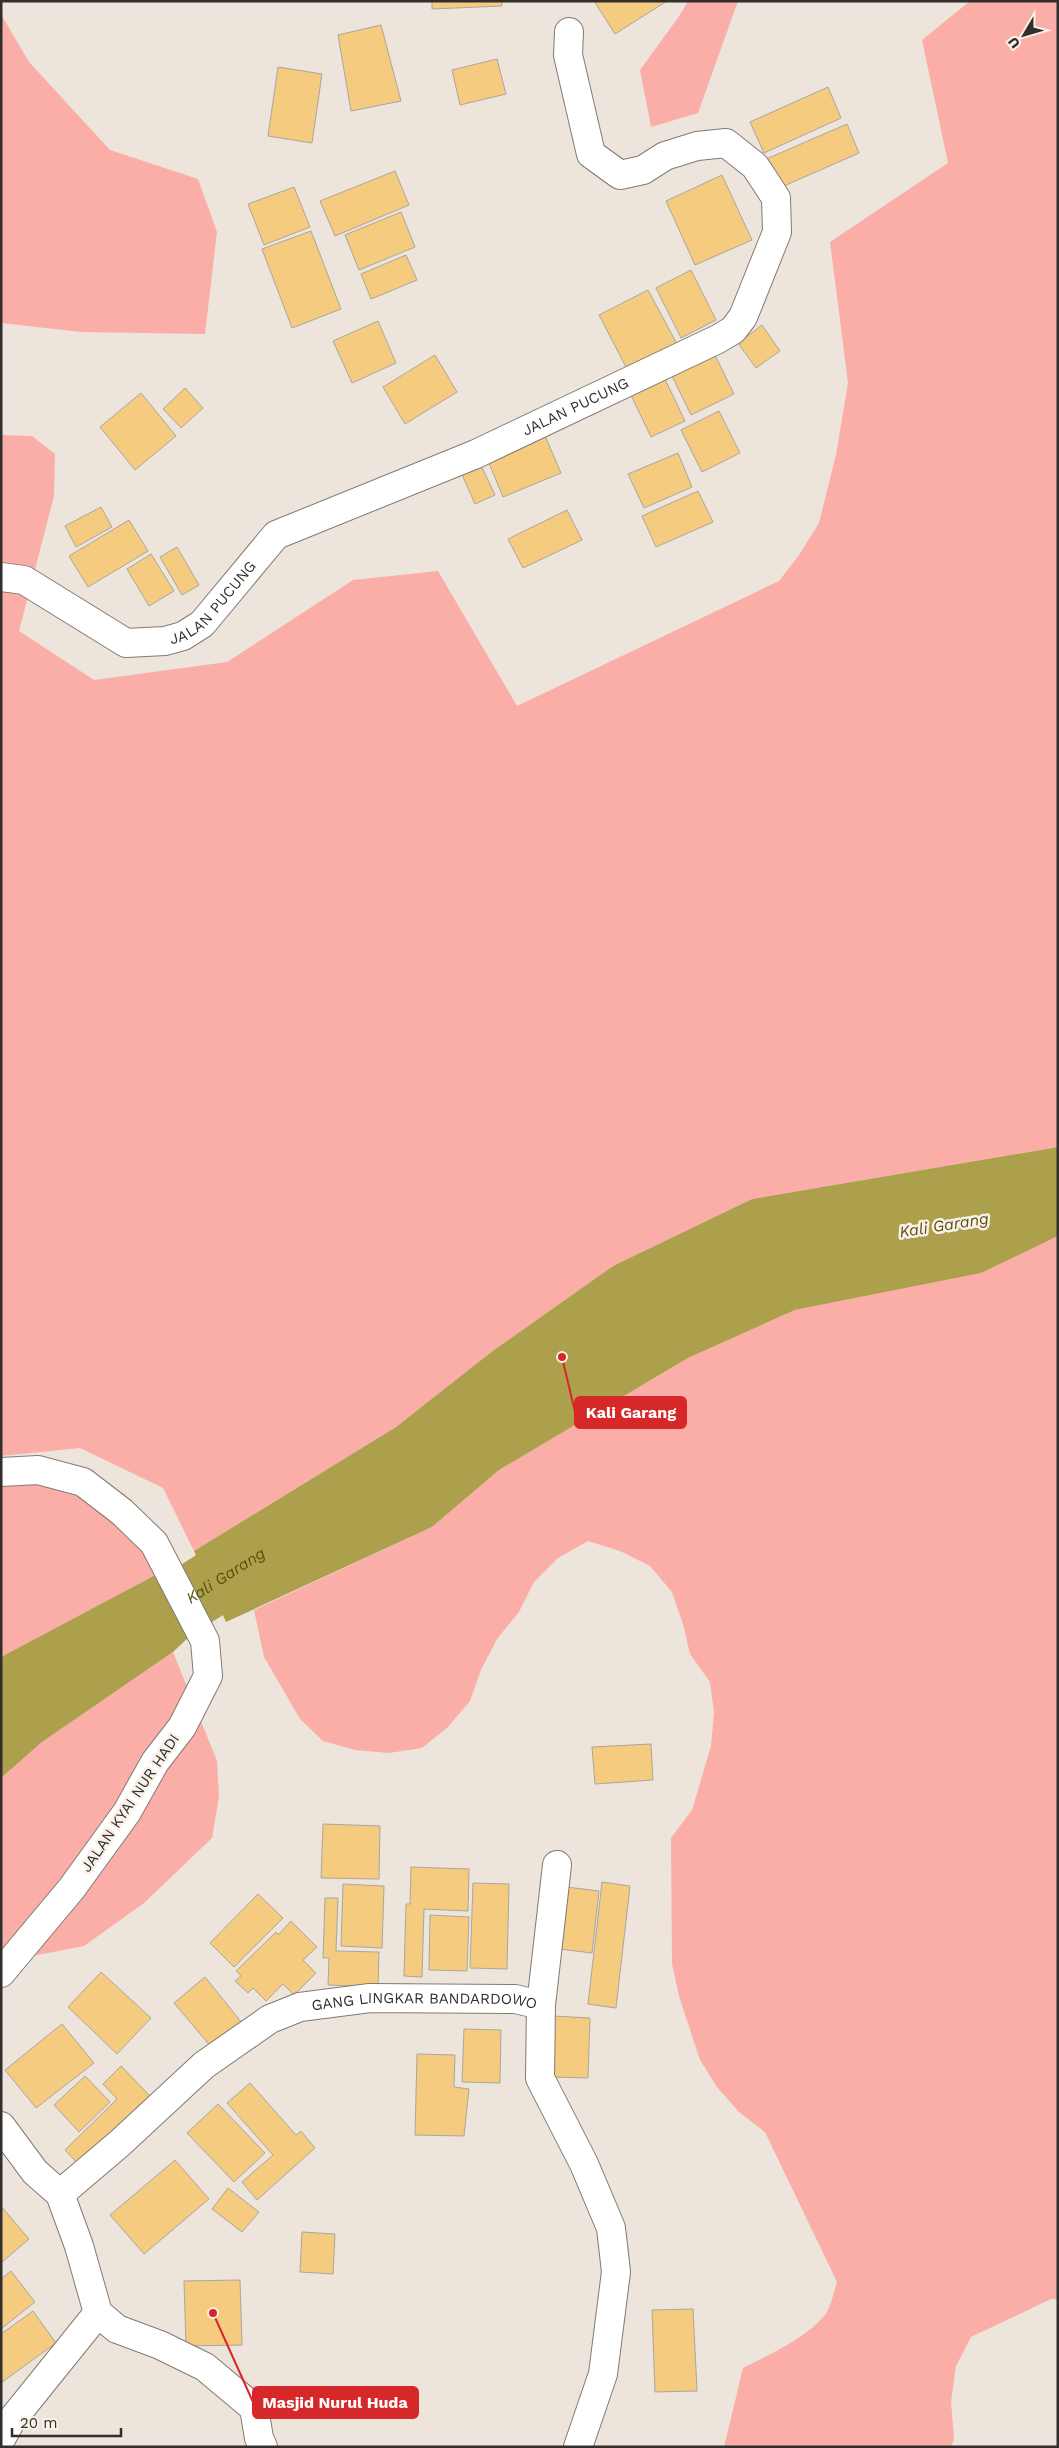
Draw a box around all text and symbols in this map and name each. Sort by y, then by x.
north arrow [999,10,1049,60]
text: U [1004,34,1023,52]
street label: JALAN PUCUNG [519,374,632,440]
street label: JALAN PUCUNG [167,557,260,648]
water label: Kali Garang [898,1209,990,1241]
callout: Kali Garang [575,1397,686,1428]
text: Kali Garang [586,1403,676,1422]
water label: Kali Garang [182,1543,269,1607]
street label: JALAN KYAI NUR HADI [77,1730,183,1876]
street label: GANG LINGKAR BANDARDOWO [310,1989,539,2014]
callout: Masjid Nurul Huda [253,2387,418,2418]
text: Masjid Nurul Huda [262,2393,408,2412]
scale bar [12,2406,121,2438]
text: 20 m [20,2414,58,2432]

